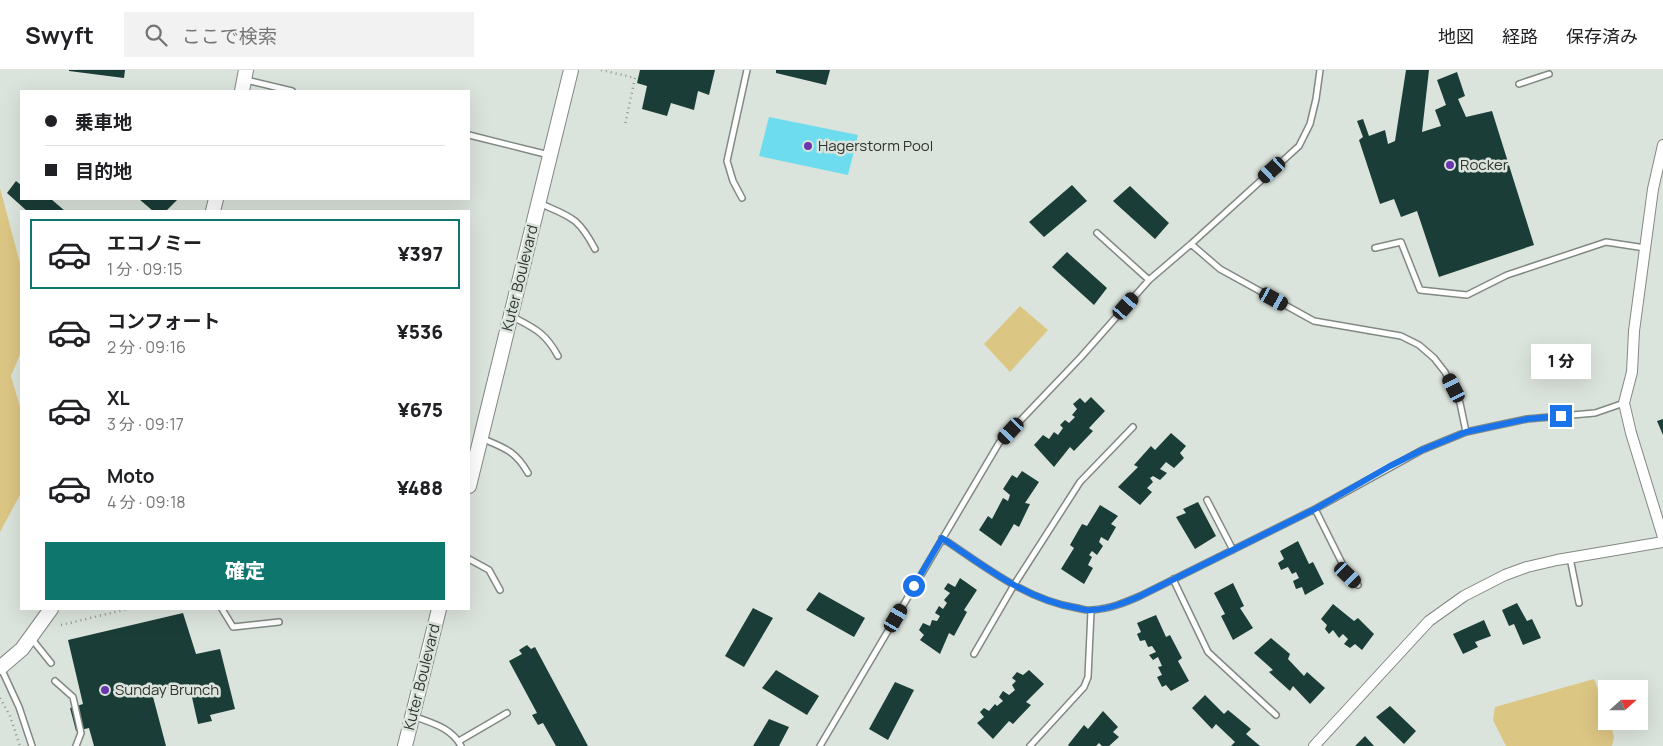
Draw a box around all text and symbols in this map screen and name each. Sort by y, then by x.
search box [124,12,474,57]
text: Swyft [25,18,94,51]
icon: search [142,21,170,49]
text: ここで検索 [182,23,277,49]
text: 地図 [1438,24,1474,48]
text: 経路 [1502,24,1538,48]
text: 保存済み [1566,24,1638,48]
text: 乗車地 [75,109,132,135]
place label: Hagerstorm Pool [818,135,933,156]
marker: Hagerstorm Pool [802,140,814,152]
car [1255,154,1288,186]
place label: Rocker [1460,154,1509,175]
text: 目的地 [75,158,132,184]
marker: Rocker [1444,159,1456,171]
street label: Kuter Boulevard [496,223,543,333]
text: エコノミー [107,230,202,256]
icon: car [47,232,92,277]
text: ¥397 [398,241,443,267]
text: 1 分 · 09:15 [107,258,182,280]
car [1257,285,1290,313]
car [1110,290,1141,322]
text: コンフォート [107,308,220,334]
icon: car [47,310,92,355]
text: ¥536 [397,319,443,345]
text: 2 分 · 09:16 [107,336,186,358]
callout: 1 分 [1531,344,1591,378]
text: 1 分 [1548,350,1574,372]
car [1440,371,1467,405]
text: XL [107,385,130,411]
icon: car [47,388,92,433]
text: ¥675 [398,397,443,423]
route end [1550,405,1572,427]
text: 3 分 · 09:17 [107,413,184,435]
car [995,415,1026,447]
text: Moto [107,463,154,489]
icon: car [47,466,92,511]
text: ¥488 [397,475,443,501]
text: 4 分 · 09:18 [107,491,186,513]
button: 確定 [45,542,445,600]
car [1332,559,1364,591]
route start [903,575,925,597]
car [882,601,909,635]
street label: Kuter Boulevard [398,622,445,732]
place label: Sunday Brunch [115,679,219,700]
north arrow [1598,680,1648,730]
map controls [1598,680,1648,730]
marker: Sunday Brunch [99,684,111,696]

